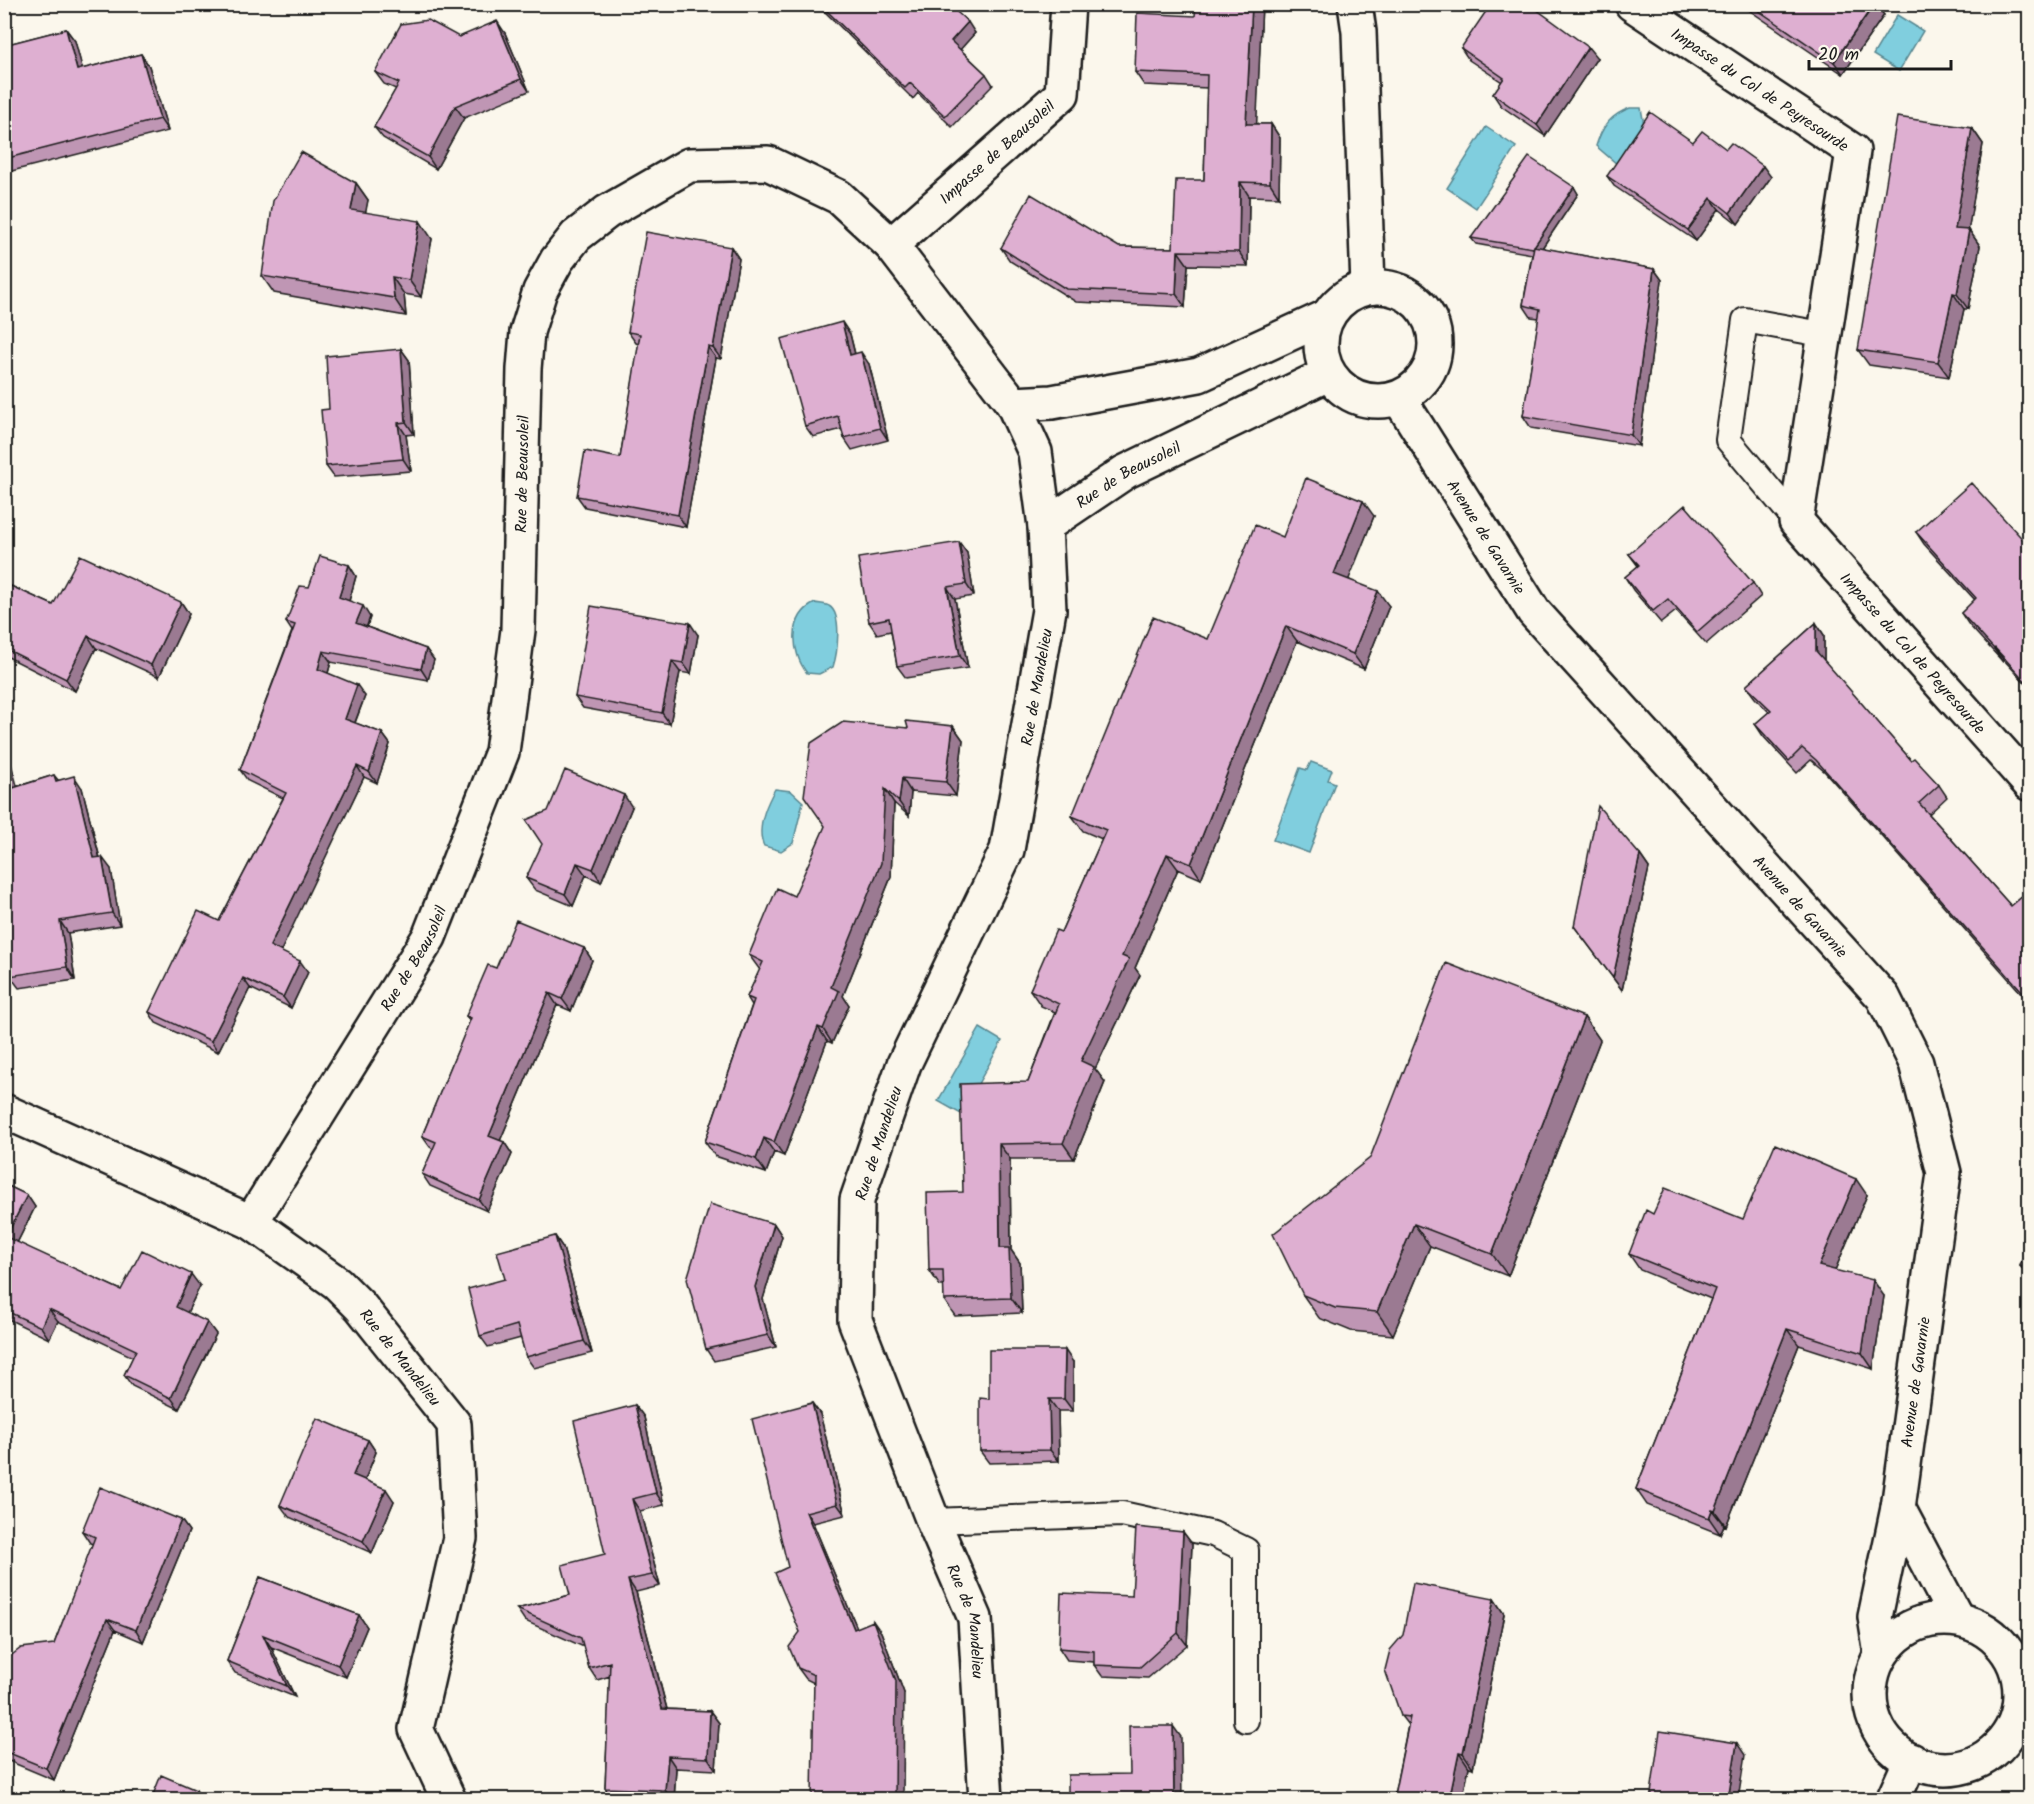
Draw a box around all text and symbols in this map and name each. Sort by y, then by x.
street label: Impasse du Col de Peyresourde [1665,22,1853,159]
scale bar [1809,33,1952,71]
text: 20 m [1818,41,1859,70]
street label: Impasse de Beausoleil [934,95,1061,211]
street label: Rue de Beausoleil [509,415,537,533]
street label: Rue de Beausoleil [1071,436,1186,516]
street label: Avenue de Gavarnie [1440,475,1531,600]
street label: Impasse du Col de Peyresourde [1833,567,1991,740]
street label: Rue de Mandelieu [1015,626,1060,748]
street label: Avenue de Gavarnie [1746,850,1853,964]
street label: Rue de Beausoleil [375,902,454,1016]
street label: Rue de Mandelieu [849,1083,910,1204]
street label: Rue de Mandelieu [353,1304,446,1412]
street label: Avenue de Gavarnie [1895,1315,1938,1449]
street label: Rue de Mandelieu [939,1560,990,1680]

